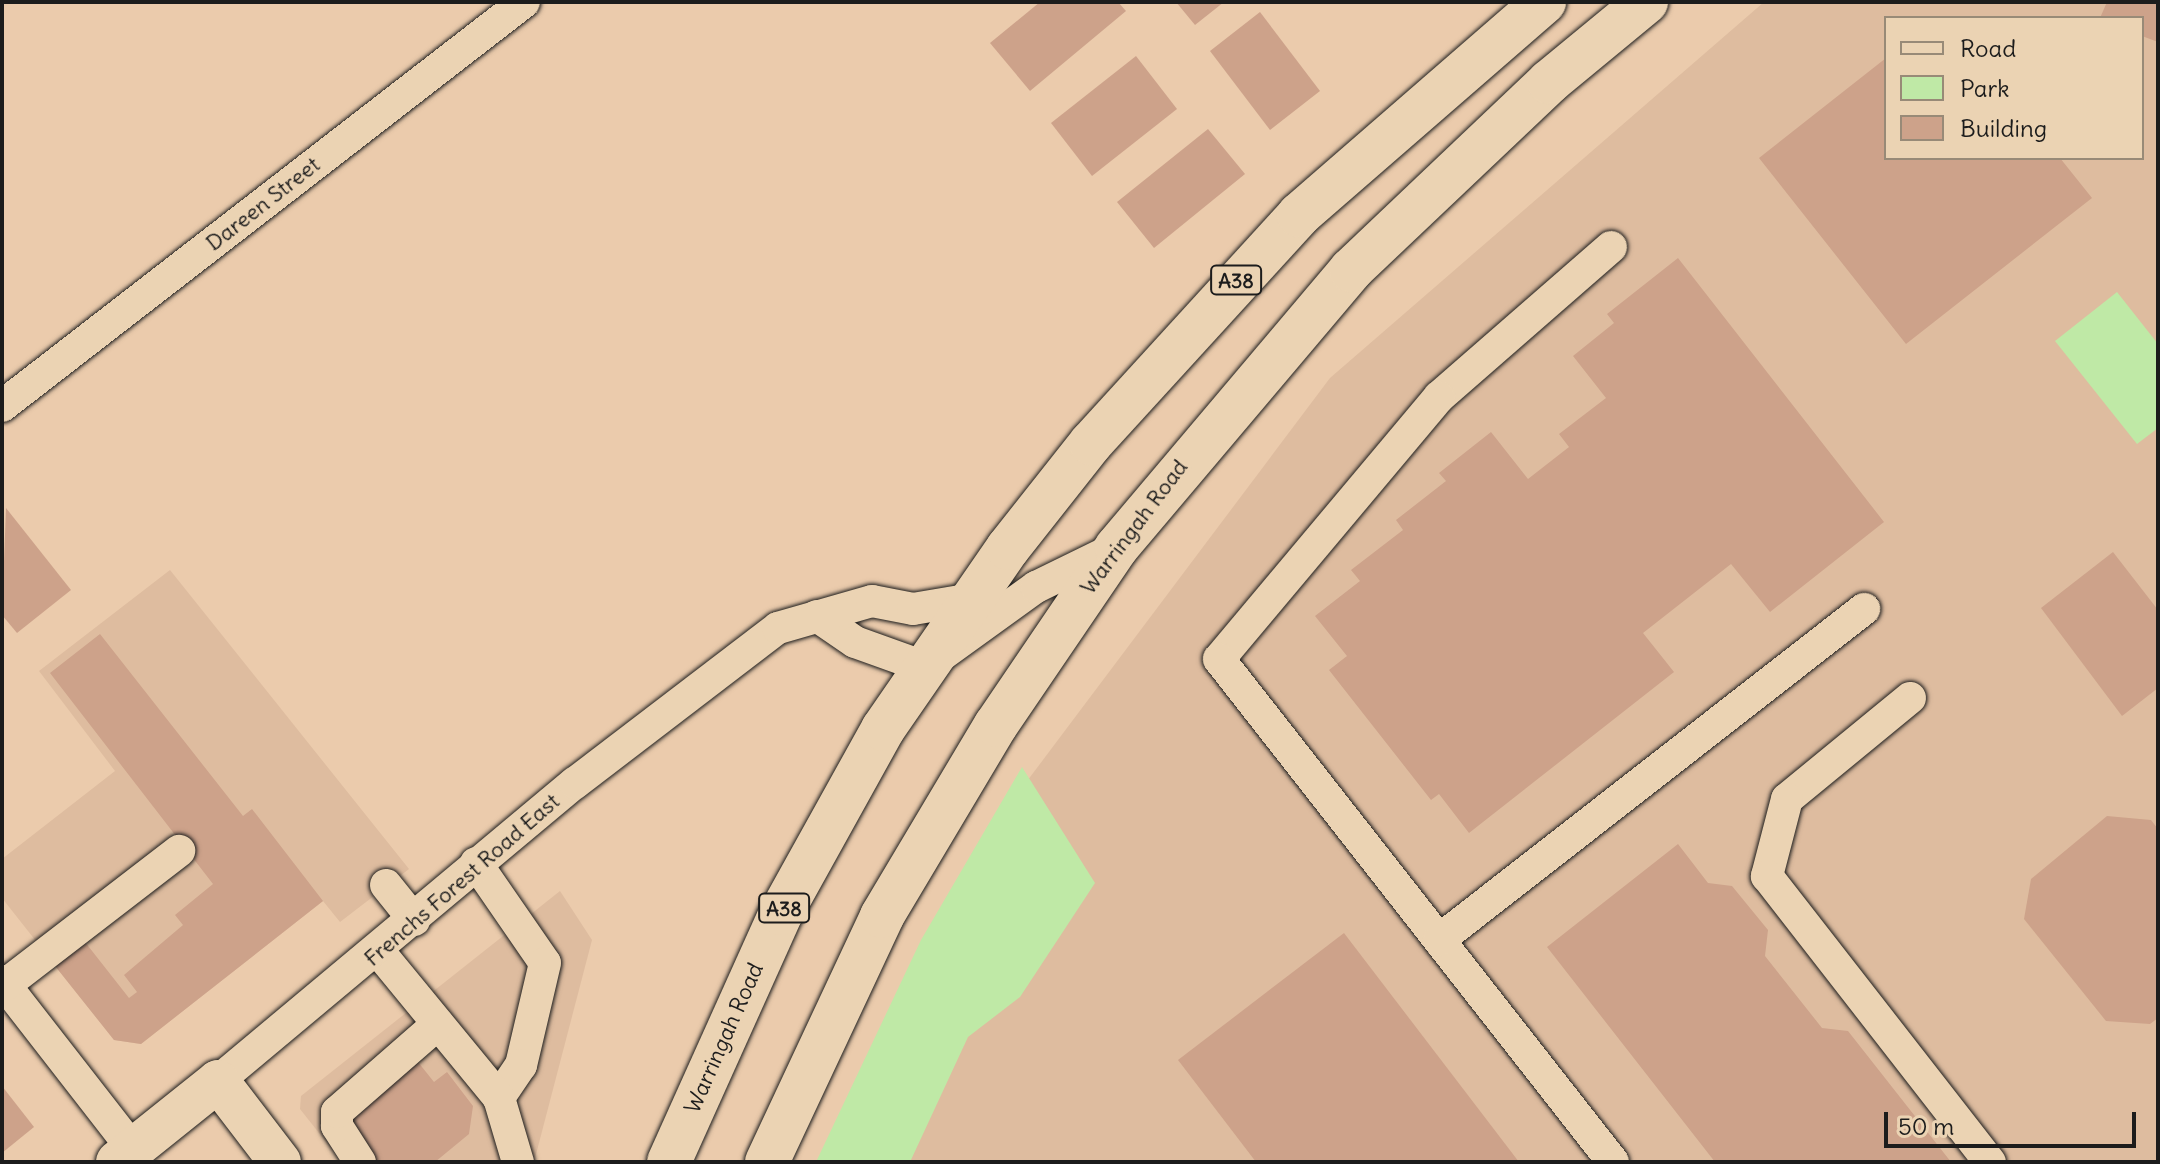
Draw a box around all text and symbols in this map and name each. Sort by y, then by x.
legend [1884,16,2144,160]
text: Road [1960,33,2016,63]
text: Park [1960,73,2010,103]
text: Building [1960,113,2047,143]
street label: Dareen Street [201,151,325,257]
road number: A38 [1210,264,1262,296]
street label: Warringah Road [1075,454,1193,600]
street label: Frenchs Forest Road East [359,788,565,972]
road number: A38 [758,892,810,924]
street label: Warringah Road [679,959,769,1117]
scale bar [1888,1096,2140,1146]
text: 50 m [1898,1111,1954,1141]

